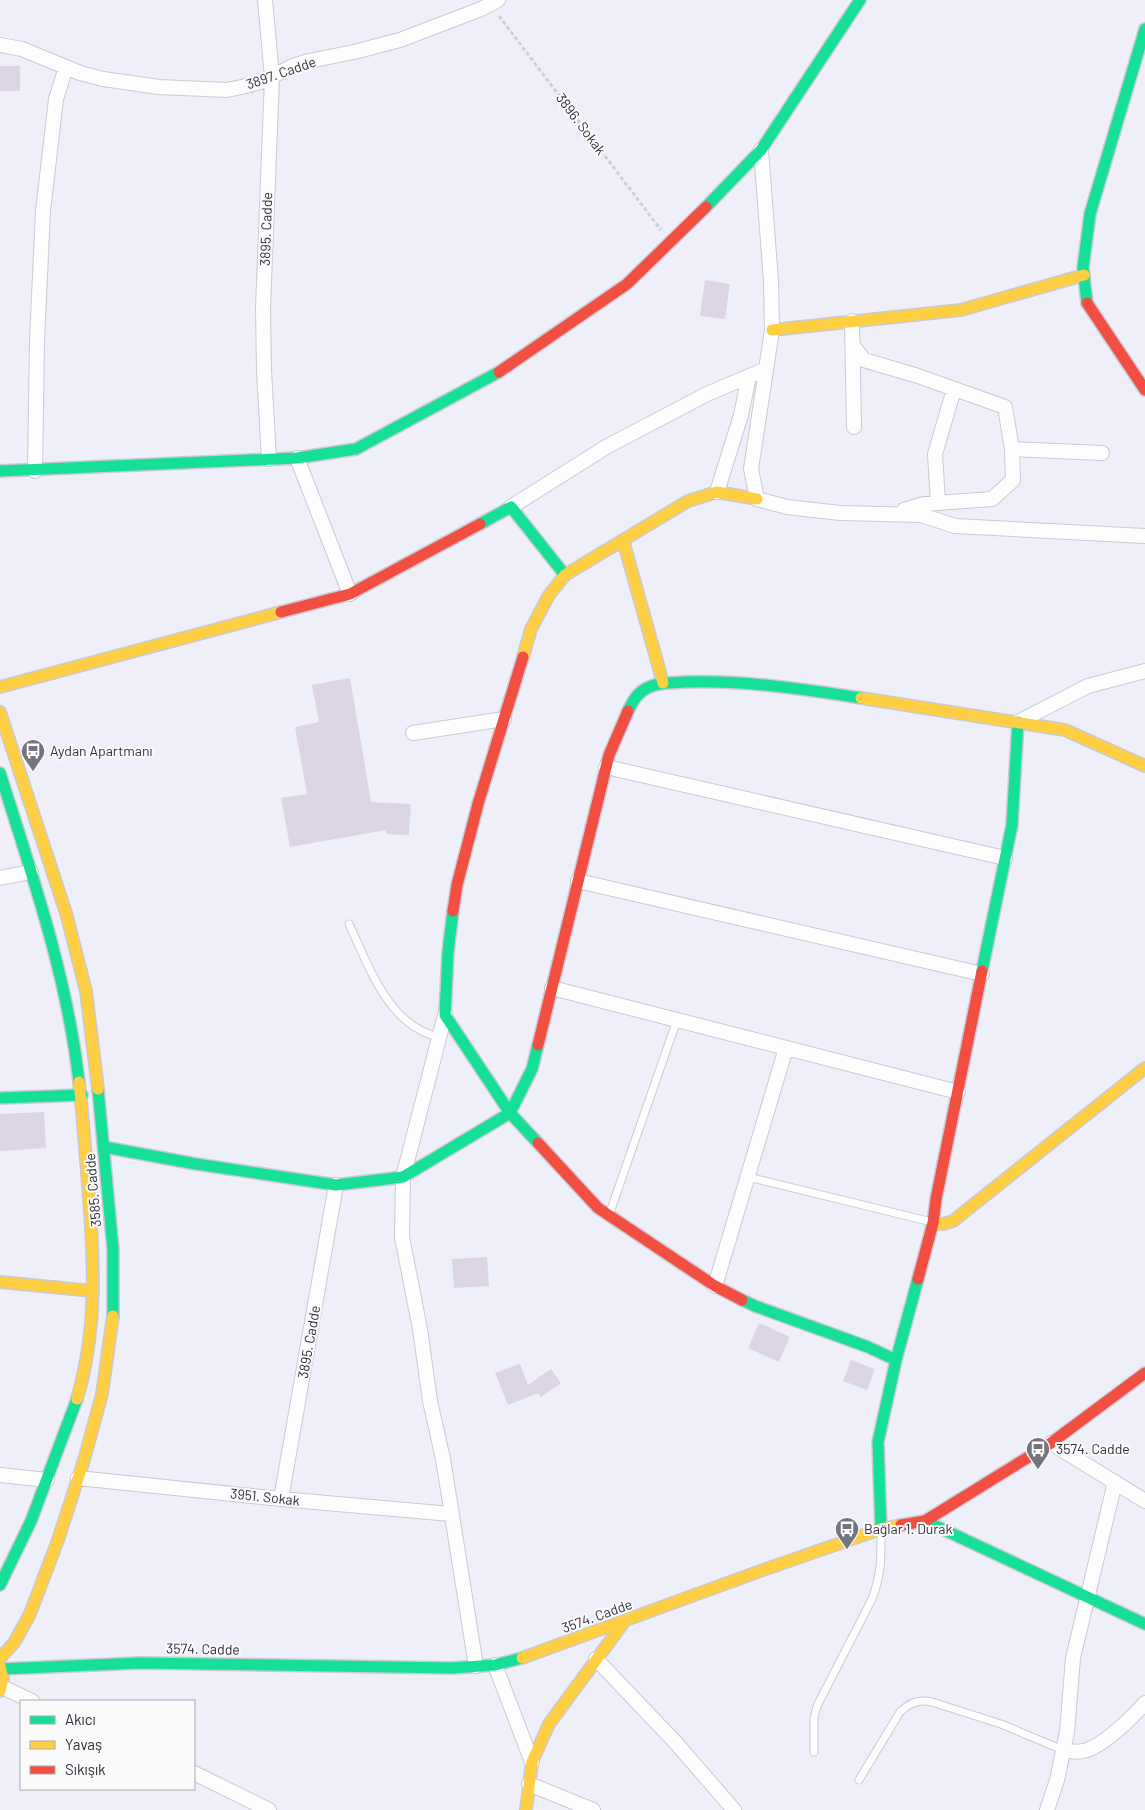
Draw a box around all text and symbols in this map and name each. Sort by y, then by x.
street label: 3897. Cadde [244,53,318,92]
street label: 3896. Sokak [553,90,610,158]
street label: 3895. Cadde [256,192,275,266]
bus stop icon: Aydan Apartmanı [20,738,46,772]
place label: Aydan Apartmanı [50,742,152,759]
street label: 3585. Cadde [81,1152,104,1228]
street label: 3895. Cadde [294,1304,323,1380]
bus stop icon: 3574. Cadde [1025,1436,1051,1470]
place label: 3574. Cadde [1056,1440,1130,1457]
street label: 3951. Sokak [229,1484,301,1509]
bus stop icon: Bağlar 1. Durak [834,1516,860,1550]
place label: Bağlar 1. Durak [864,1520,952,1537]
street label: 3574. Cadde [559,1595,634,1636]
street label: 3574. Cadde [166,1639,240,1658]
legend [20,1700,195,1790]
text: Akıcı [65,1710,96,1728]
text: Yavaş [65,1735,102,1753]
text: Sıkışık [65,1760,106,1778]

